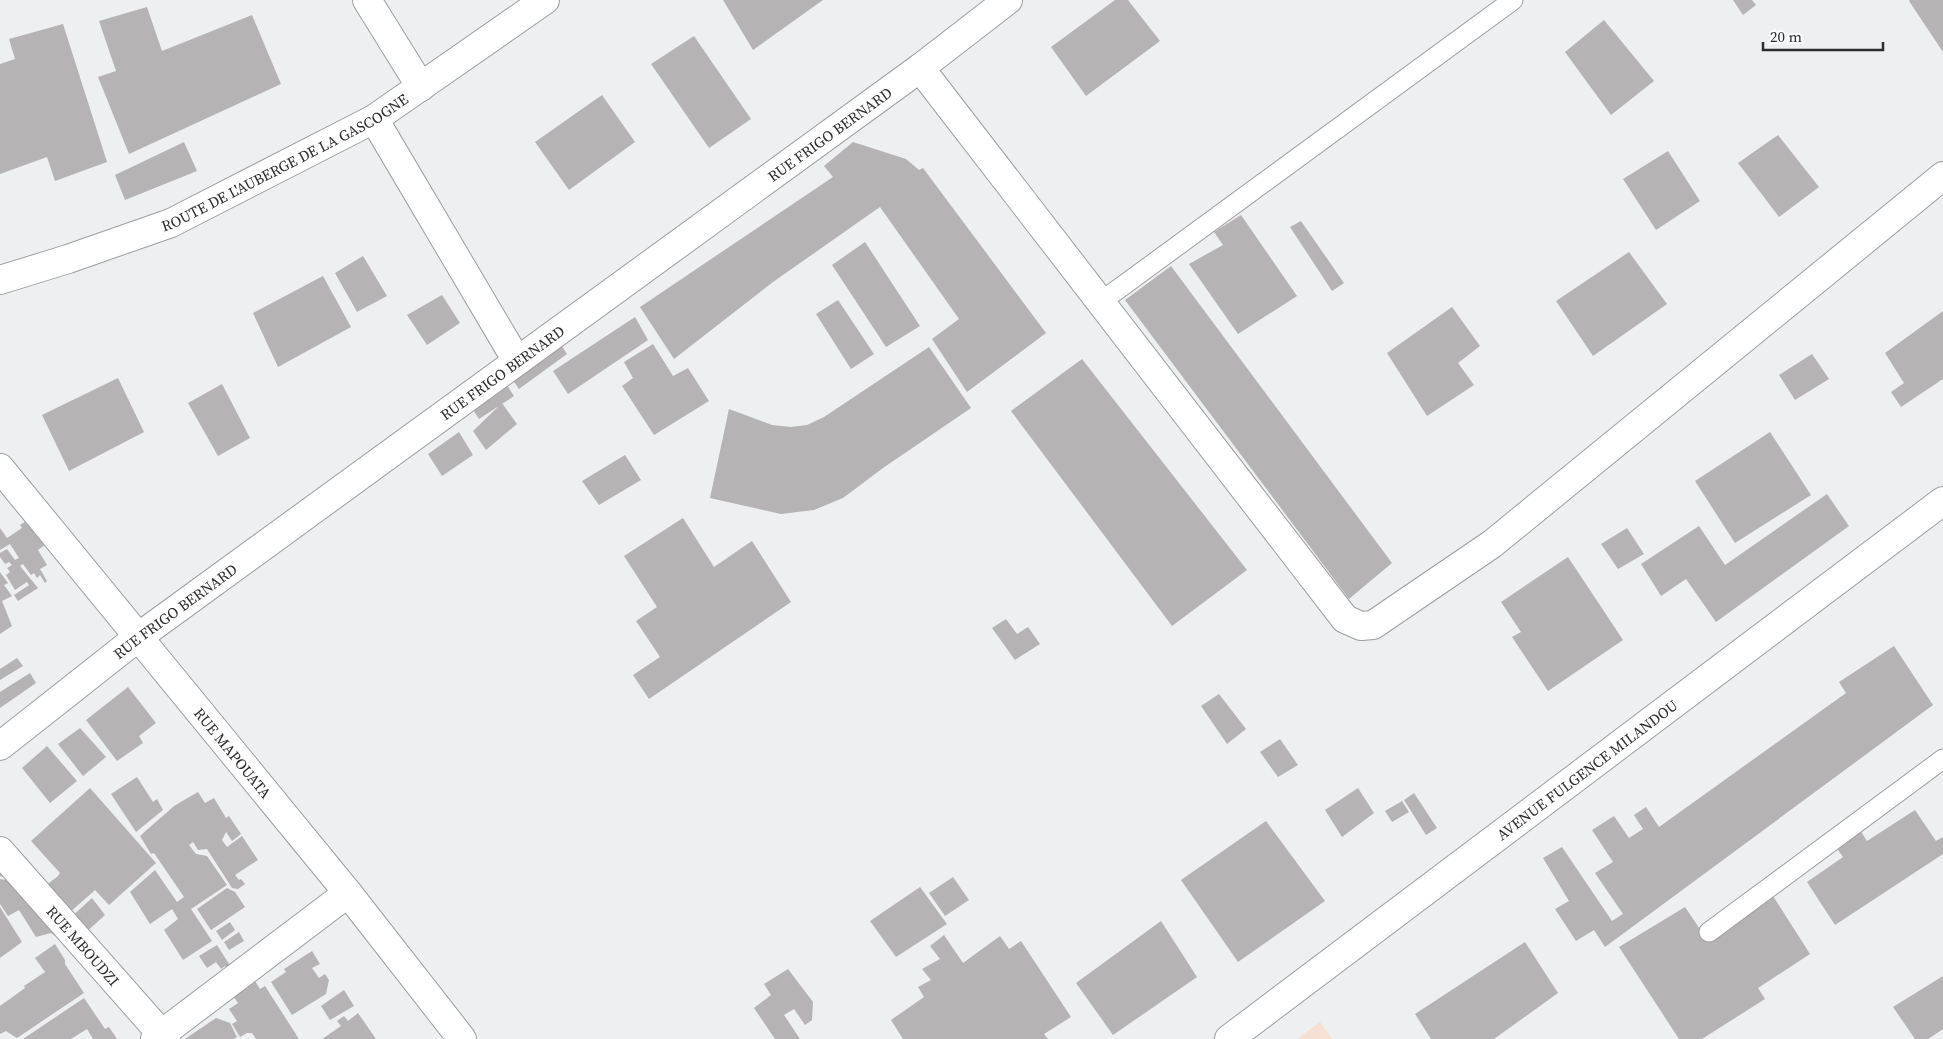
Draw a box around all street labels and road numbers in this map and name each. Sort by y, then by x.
street label: RUE FRIGO BERNARD [763,82,896,186]
street label: ROUTE DE L'AUBERGE DE LA GASCOGNE [158,88,412,236]
street label: RUE FRIGO BERNARD [436,320,568,425]
street label: RUE FRIGO BERNARD [109,558,241,664]
street label: AVENUE FULGENCE MILANDOU [1492,694,1682,845]
street label: RUE MAPOUATA [190,703,277,803]
street label: RUE MBOUDZI [42,901,125,990]

